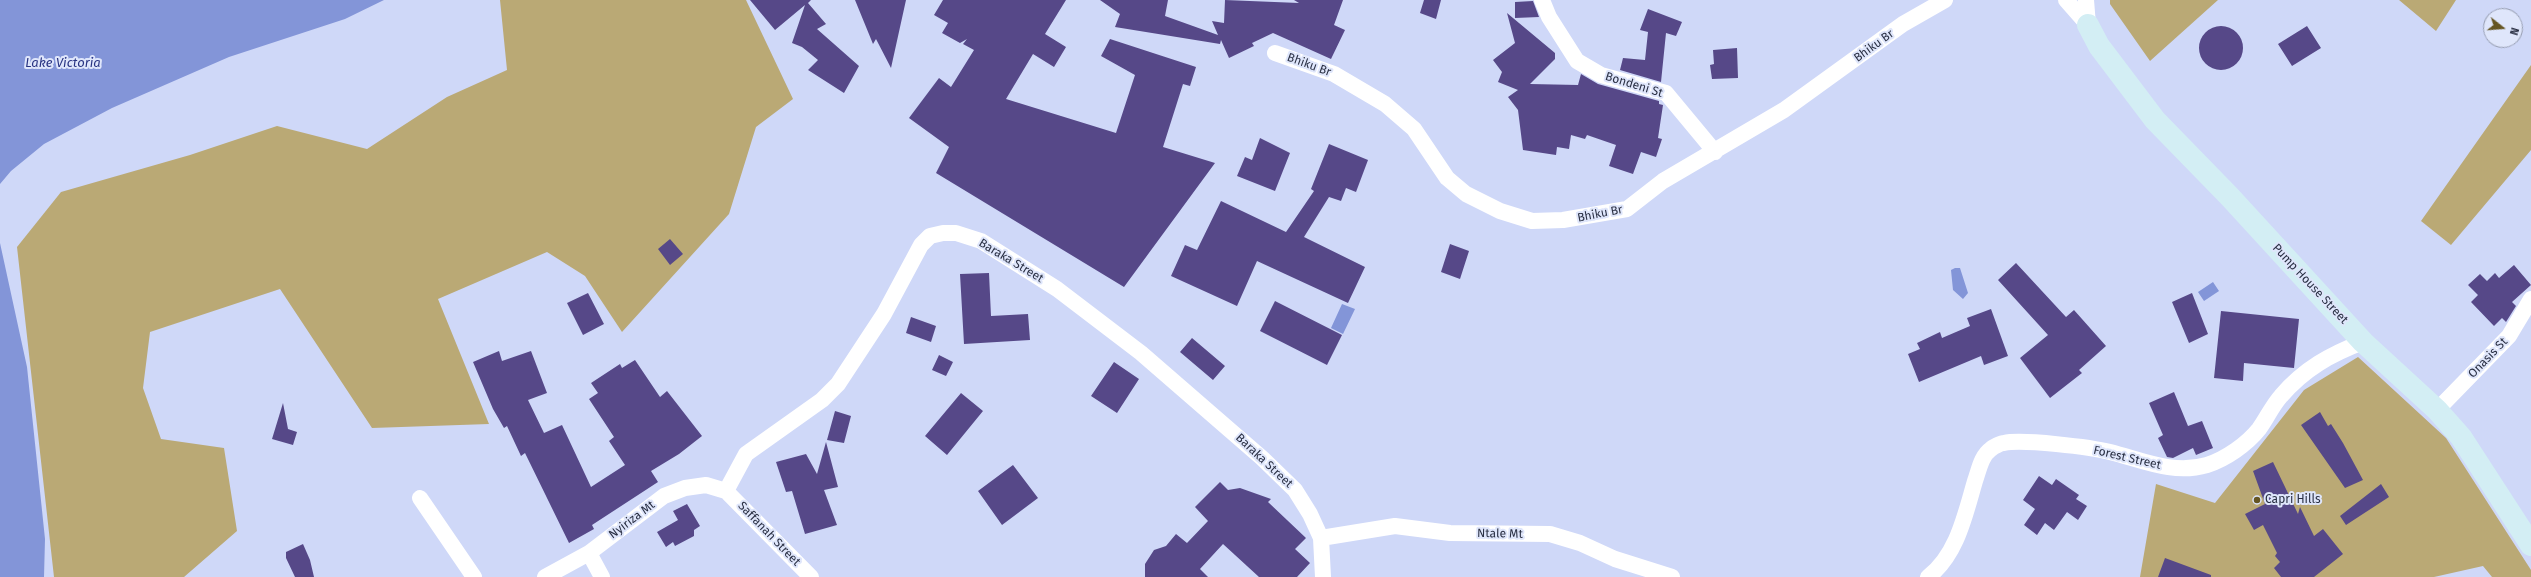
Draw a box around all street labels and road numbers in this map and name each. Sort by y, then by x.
street label: Bhiku Br [1851,27,1897,65]
street label: Bhiku Br [1285,50,1333,80]
street label: Bondeni St [1603,69,1665,101]
street label: Bhiku Br [1576,203,1624,225]
street label: Baraka Street [976,236,1046,286]
street label: Pump House Street [2269,241,2351,327]
street label: Onasis St [2465,335,2511,381]
street label: Baraka Street [1232,431,1296,491]
street label: Forest Street [2092,443,2162,473]
street label: Nyiriza Mt [606,498,658,542]
street label: Saffanah Street [735,499,803,569]
street label: Ntale Mt [1477,526,1523,542]

